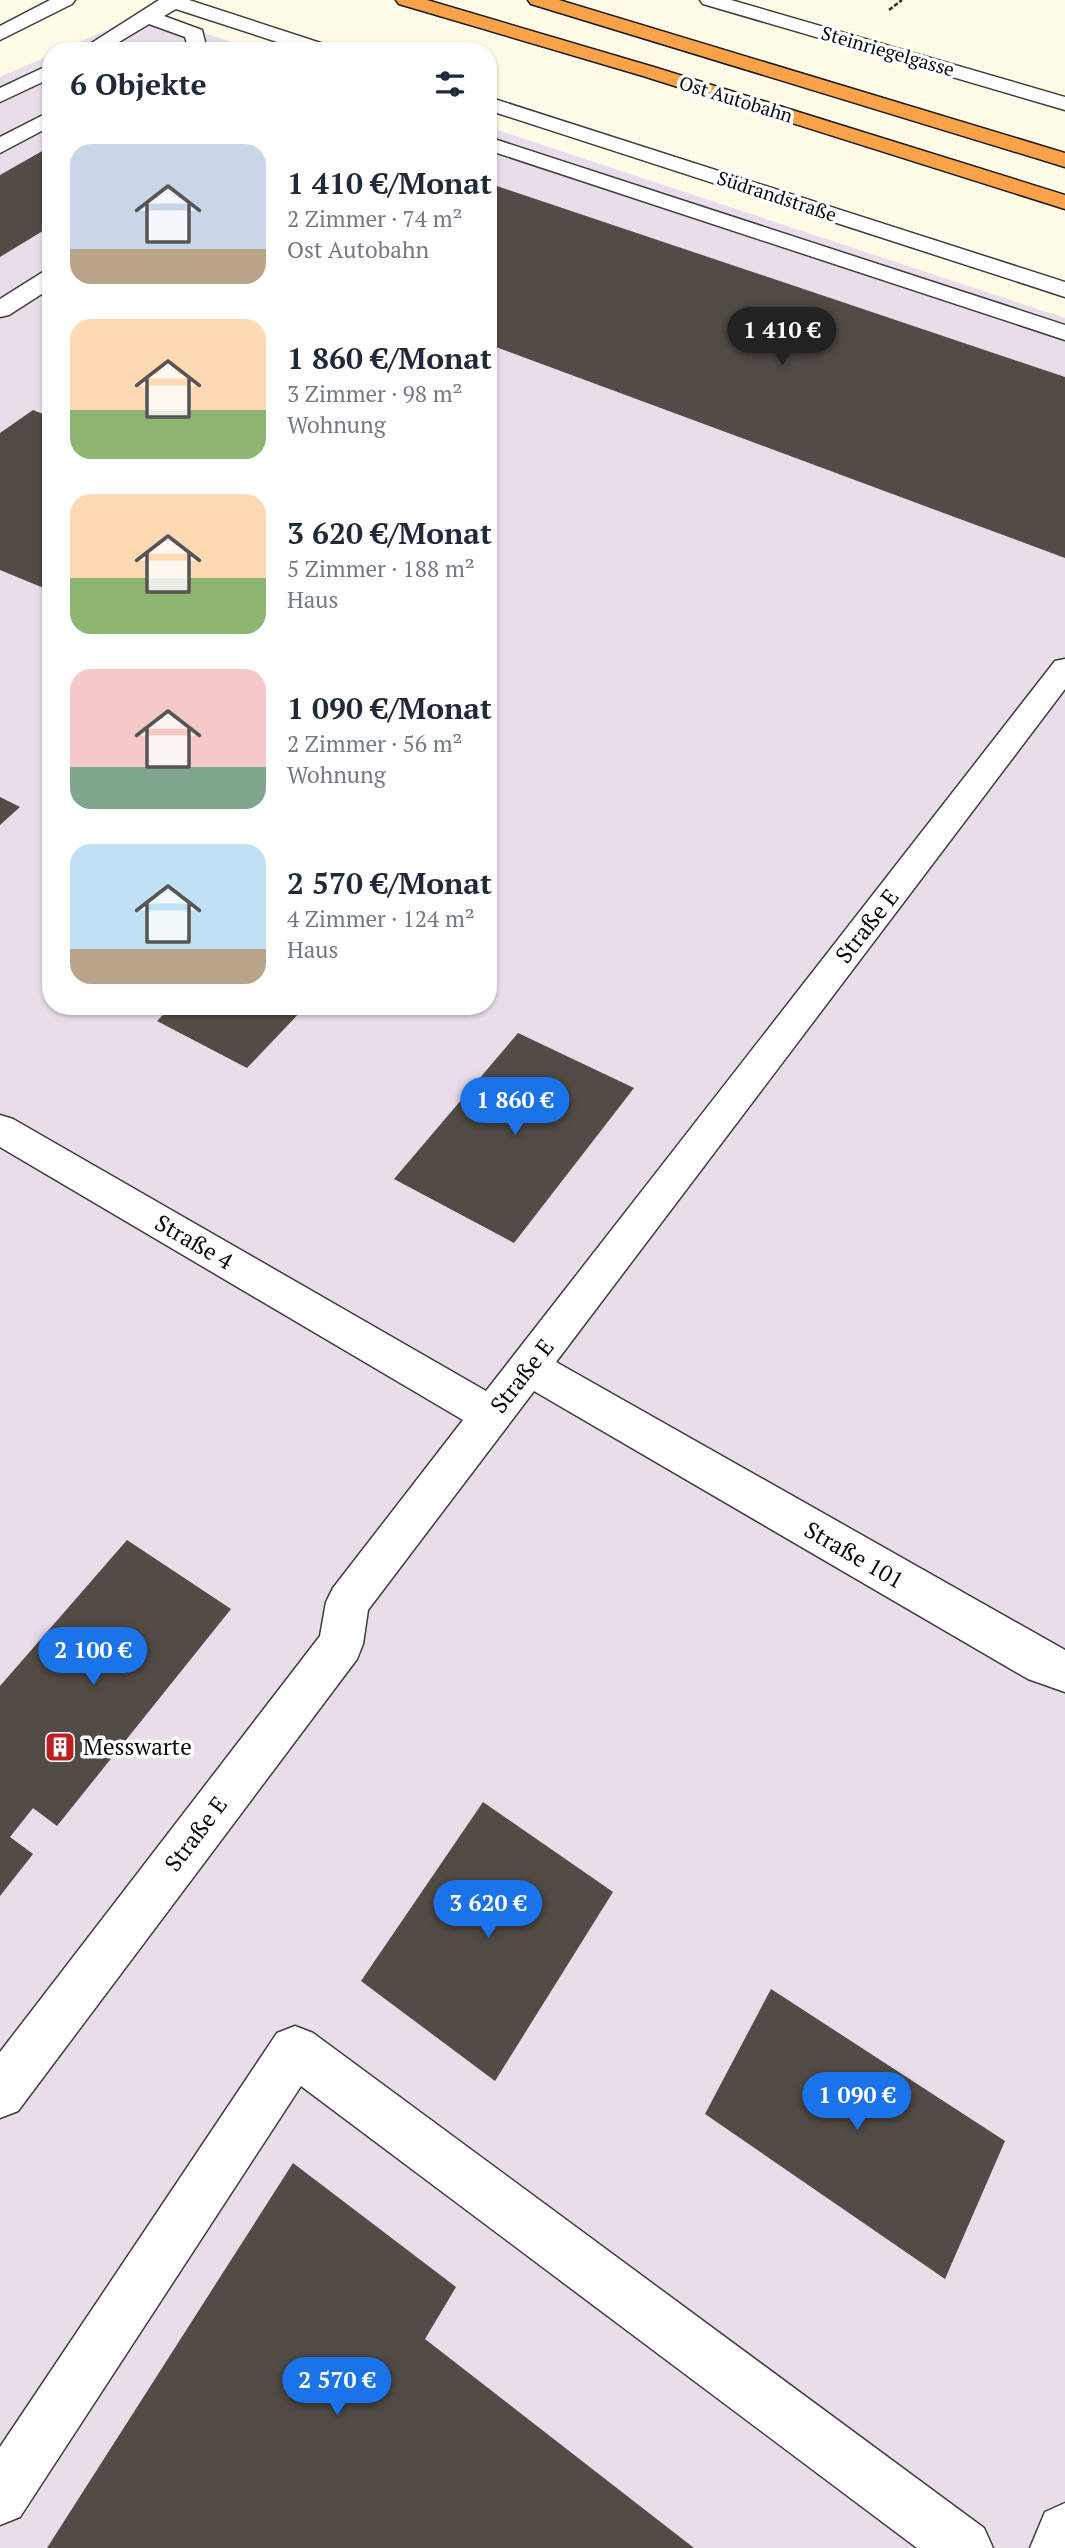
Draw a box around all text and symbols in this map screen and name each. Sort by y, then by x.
street label: Steinriegelgasse [819,20,958,81]
text: 6 Objekte [70,64,207,104]
icon: filters [431,65,469,103]
street label: Ost Autobahn [676,69,796,128]
text: 1 410 €/Monat [287,163,492,203]
street label: Südrandstraße [714,164,840,227]
icon: home [126,172,210,256]
text: 2 Zimmer · 74 m² [287,203,462,234]
text: Ost Autobahn [287,234,429,265]
pin: 1 410 € [717,308,847,367]
text: 1 410 € [743,314,821,345]
text: 1 860 €/Monat [287,338,492,378]
icon: home [126,347,210,431]
text: 3 Zimmer · 98 m² [287,378,462,409]
text: Wohnung [287,409,386,440]
text: 3 620 €/Monat [287,513,492,553]
icon: home [126,522,210,606]
text: 5 Zimmer · 188 m² [287,553,475,584]
text: Haus [287,584,339,615]
text: 1 090 €/Monat [287,688,492,728]
icon: home [126,697,210,781]
text: 2 Zimmer · 56 m² [287,728,462,759]
text: Wohnung [287,759,386,790]
text: 2 570 €/Monat [287,863,492,903]
icon: home [126,872,210,956]
street label: Straße E [828,882,905,969]
text: 4 Zimmer · 124 m² [287,903,475,934]
text: Haus [287,934,339,965]
pin: 1 860 € [450,1078,580,1137]
text: 1 860 € [476,1084,554,1115]
street label: Straße 4 [150,1207,240,1277]
street label: Straße E [483,1332,560,1419]
street label: Straße 101 [799,1514,910,1595]
pin: 2 100 € [28,1628,158,1687]
text: 2 100 € [54,1634,132,1665]
building icon: Messwarte [43,1730,77,1764]
place label: Messwarte [83,1731,192,1762]
street label: Straße E [157,1790,234,1878]
pin: 3 620 € [423,1881,553,1940]
text: 3 620 € [449,1887,527,1918]
pin: 1 090 € [792,2072,922,2132]
text: 1 090 € [818,2079,896,2110]
pin: 2 570 € [272,2358,402,2417]
text: 2 570 € [298,2364,376,2395]

